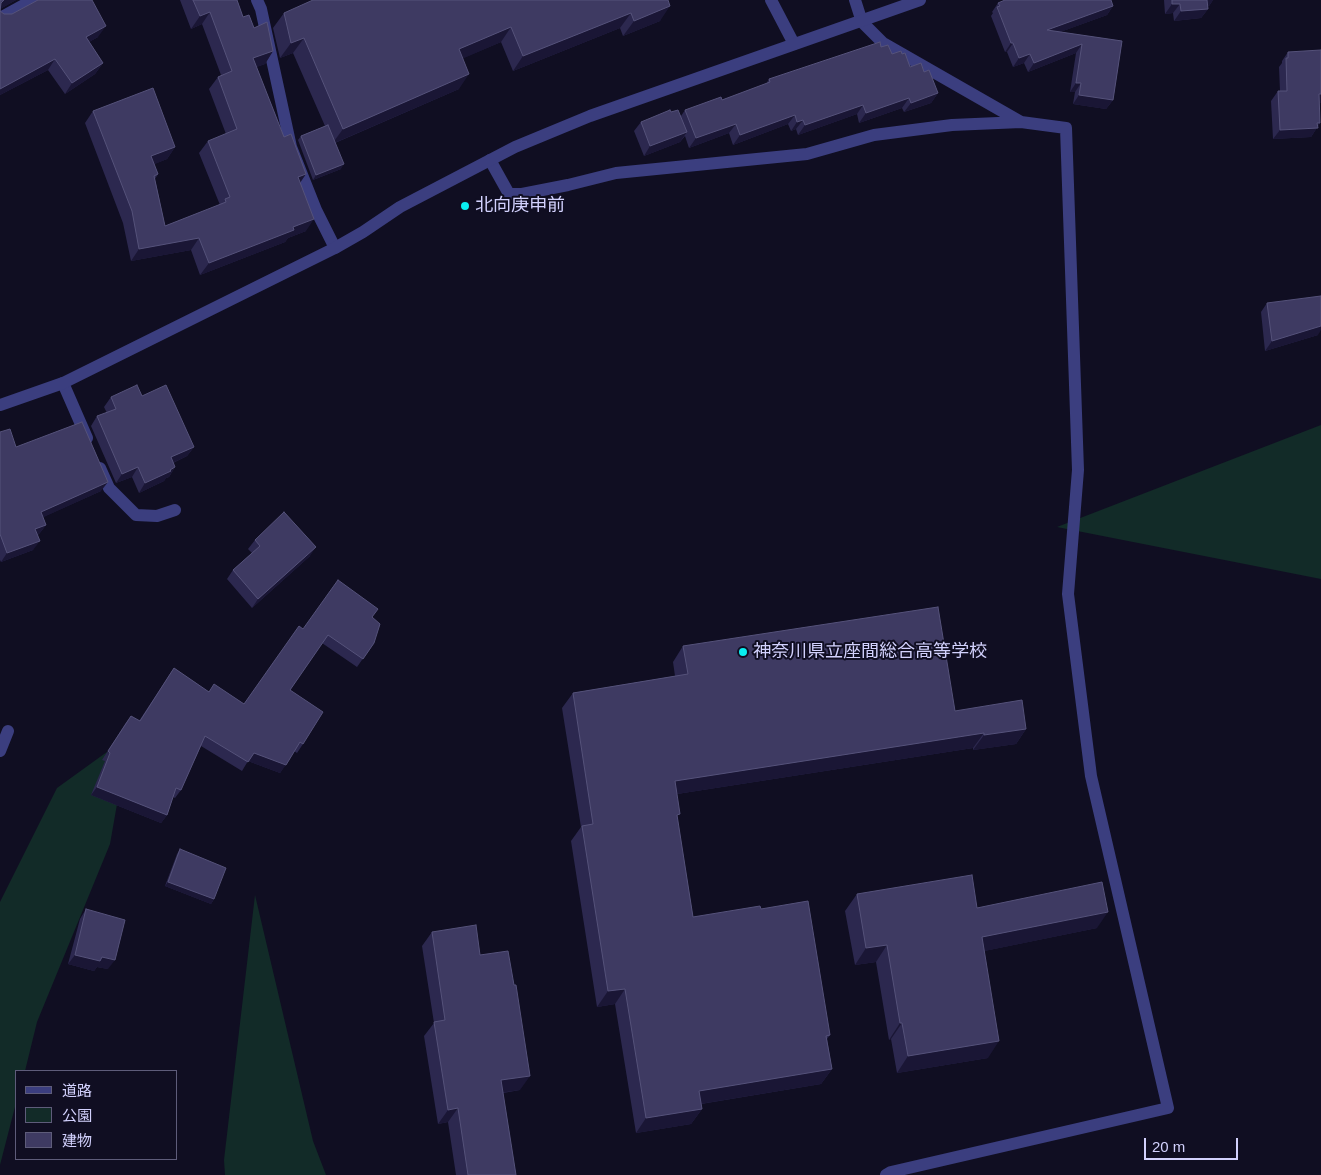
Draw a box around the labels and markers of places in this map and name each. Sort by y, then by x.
place label: 北向庚申前 [475,195,565,217]
marker: 北向庚申前 [459,200,471,212]
place label: 神奈川県立座間総合高等学校 [753,641,987,663]
marker: 神奈川県立座間総合高等学校 [737,646,749,658]

